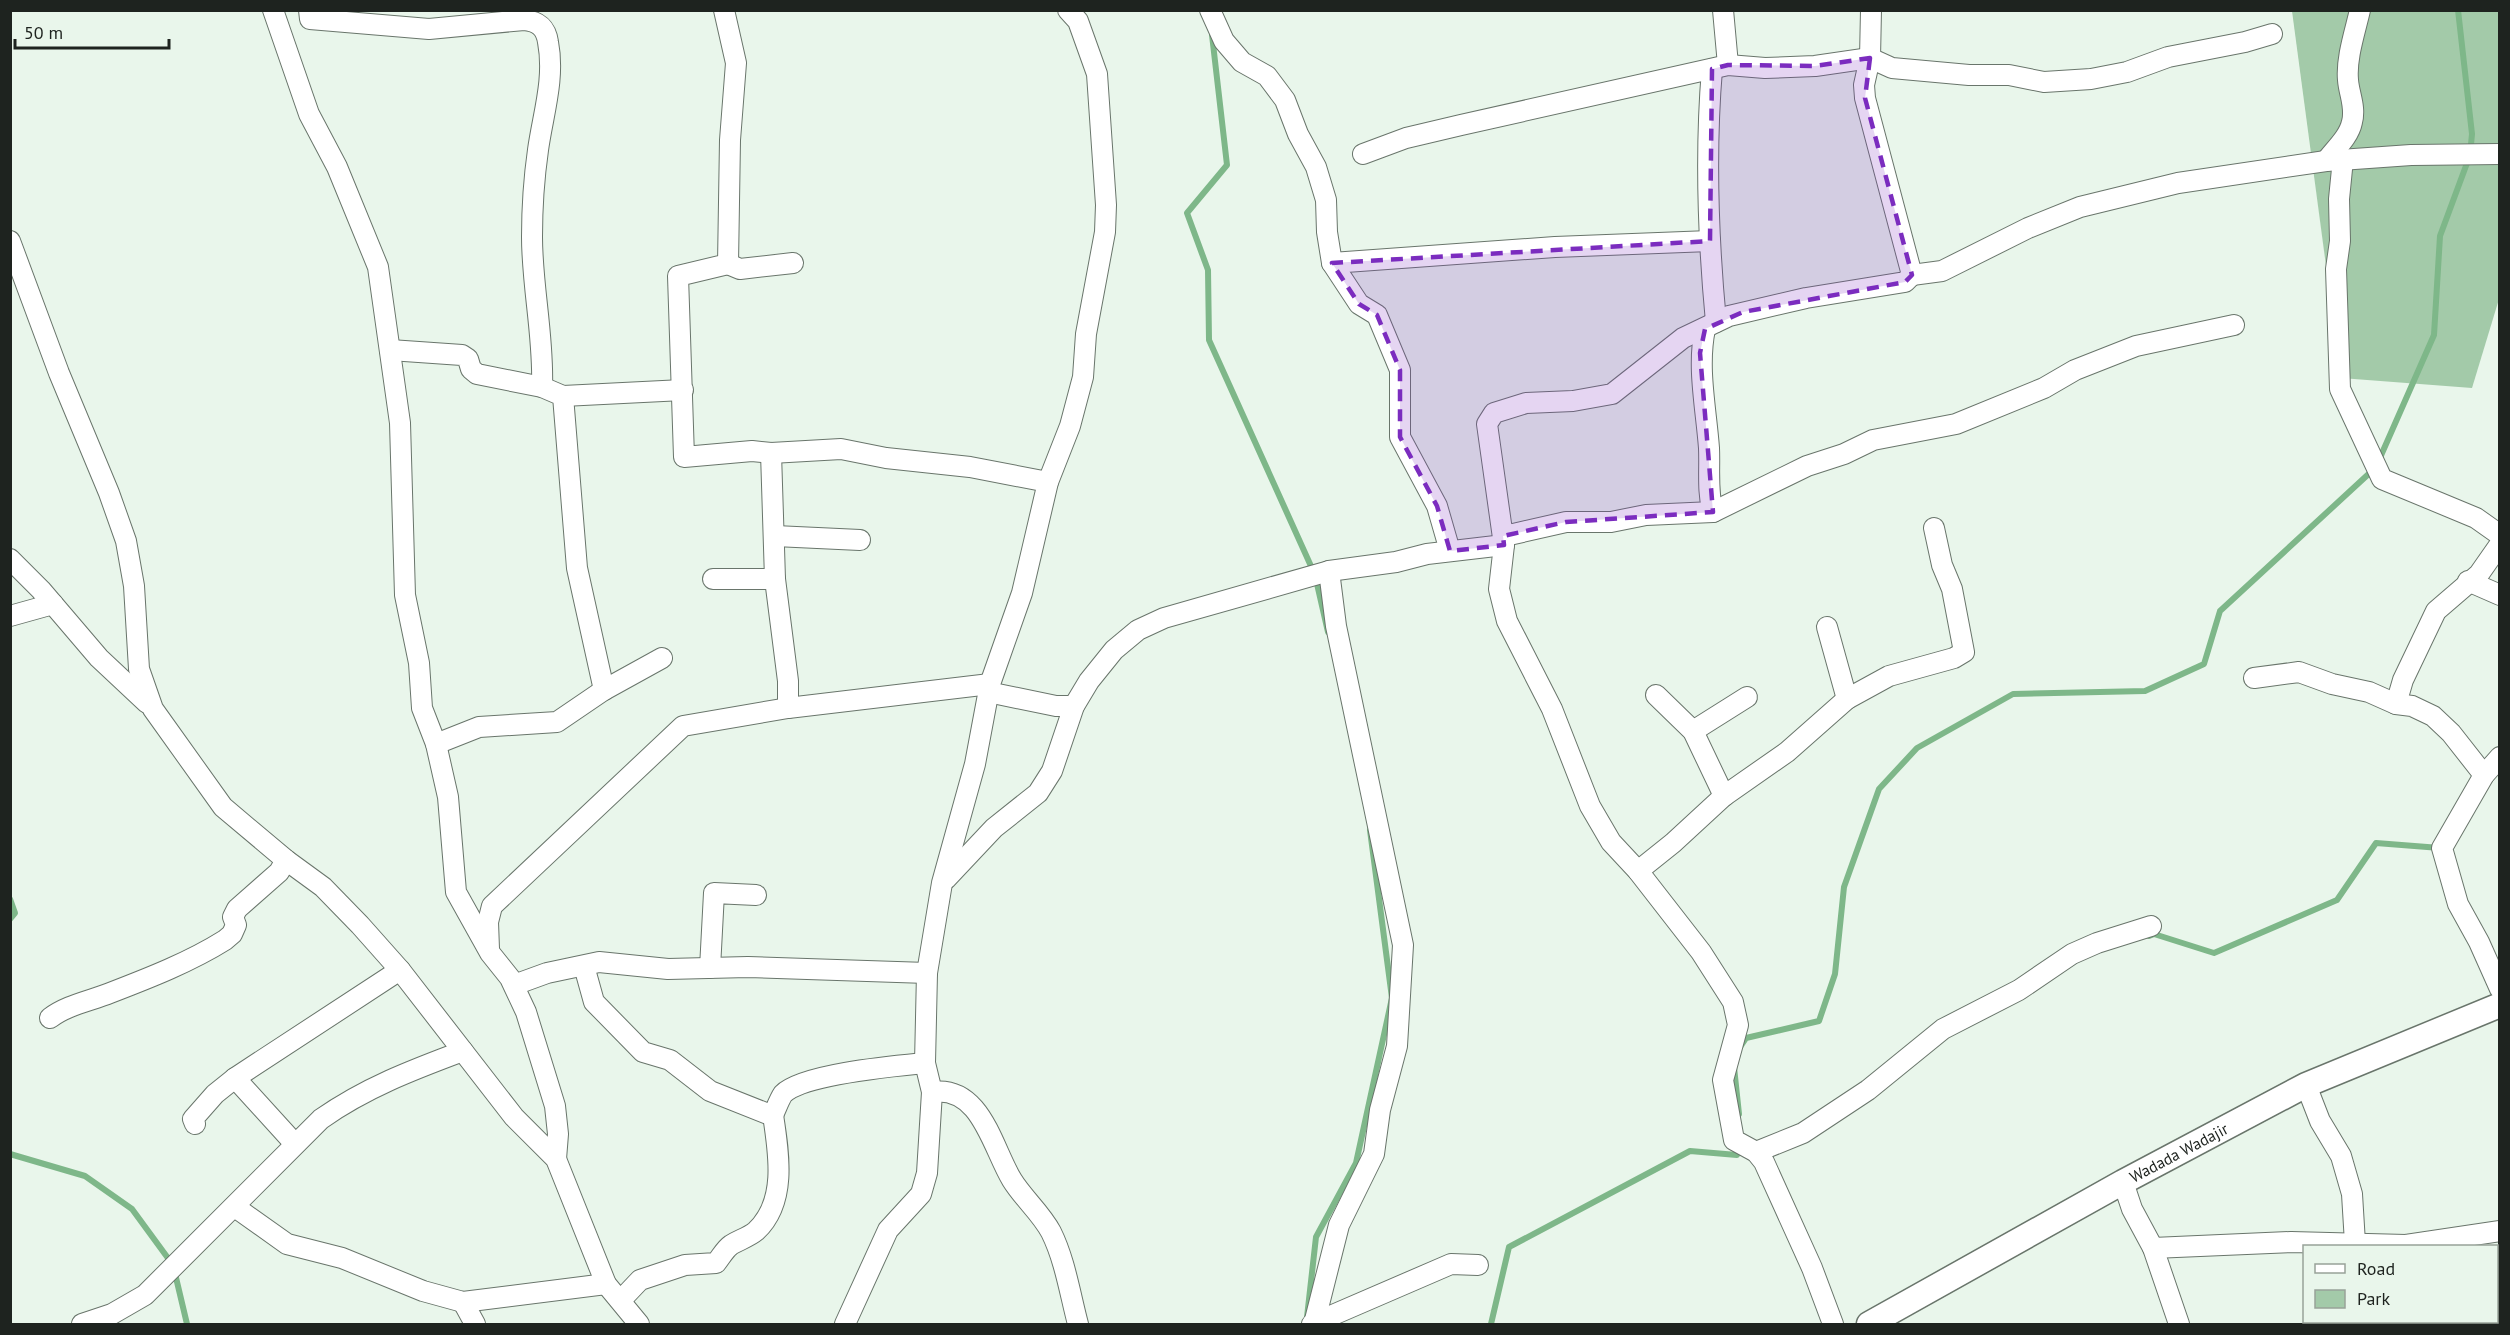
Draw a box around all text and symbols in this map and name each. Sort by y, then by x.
scale bar [15,12,170,50]
text: 50 m [24,21,63,44]
street label: Wadada Wadajir [2126,1118,2232,1187]
legend [2303,1245,2498,1323]
text: Road [2357,1257,2395,1280]
text: Park [2357,1287,2390,1310]

